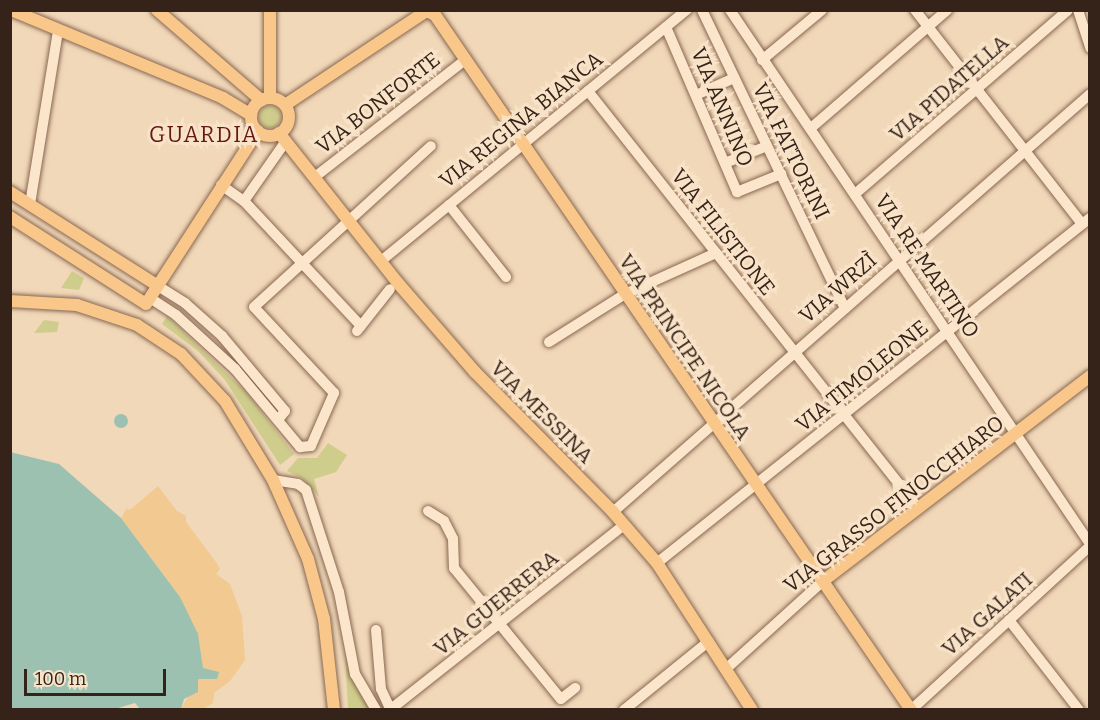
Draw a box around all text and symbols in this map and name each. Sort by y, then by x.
street label: VIA PIDATELLA [884,29,1014,147]
street label: VIA ANNINO [686,44,758,170]
street label: VIA REGINA BIANCA [434,46,608,194]
street label: VIA BONFORTE [311,47,445,159]
street label: VIA FATTORINI [747,79,835,223]
district label: GUARDIA [149,122,259,148]
street label: VIA FILISTIONE [666,164,780,300]
street label: VIA RE MARTINO [870,189,984,343]
street label: VIA WRZÌ [794,248,882,328]
street label: VIA PRINCIPE NICOLA [613,249,757,445]
street label: VIA TIMOLEONE [791,315,933,437]
street label: VIA MESSINA [485,355,599,469]
street label: VIA GRASSO FINOCCHIARO [779,410,1009,598]
street label: VIA GUERRERA [429,545,563,661]
street label: VIA GALATI [937,567,1037,661]
scale bar [27,657,170,695]
text: 100 m [35,668,86,690]

